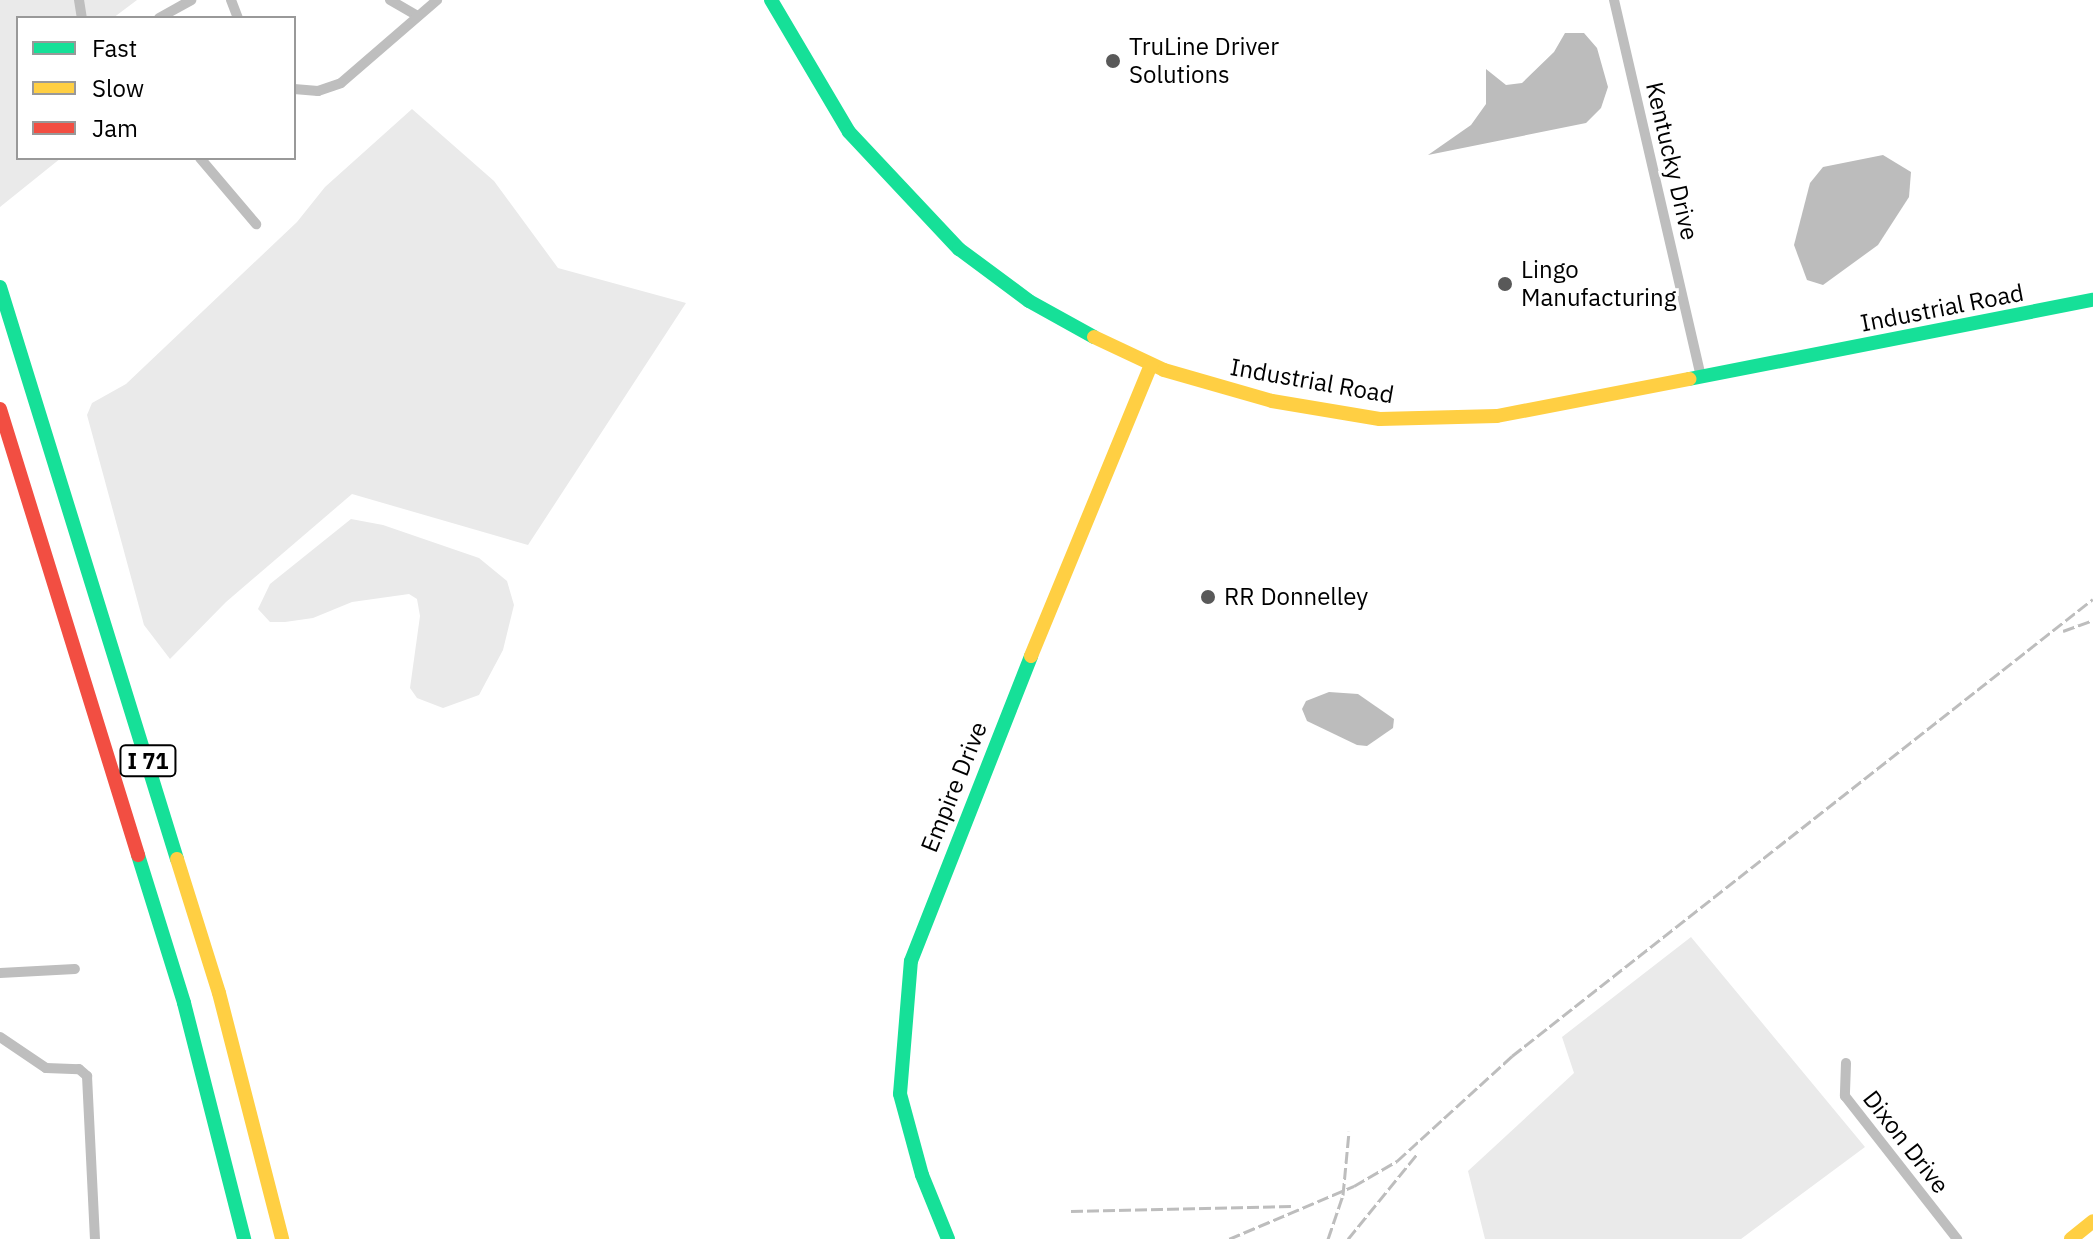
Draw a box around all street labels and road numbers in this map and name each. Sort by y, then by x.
street label: Kentucky Drive [1640,79,1704,243]
street label: Industrial Road [1858,278,2026,338]
street label: Industrial Road [1228,352,1396,410]
street label: Empire Drive [915,718,993,856]
road number: I 71 [118,743,178,779]
street label: Dixon Drive [1857,1085,1955,1199]

